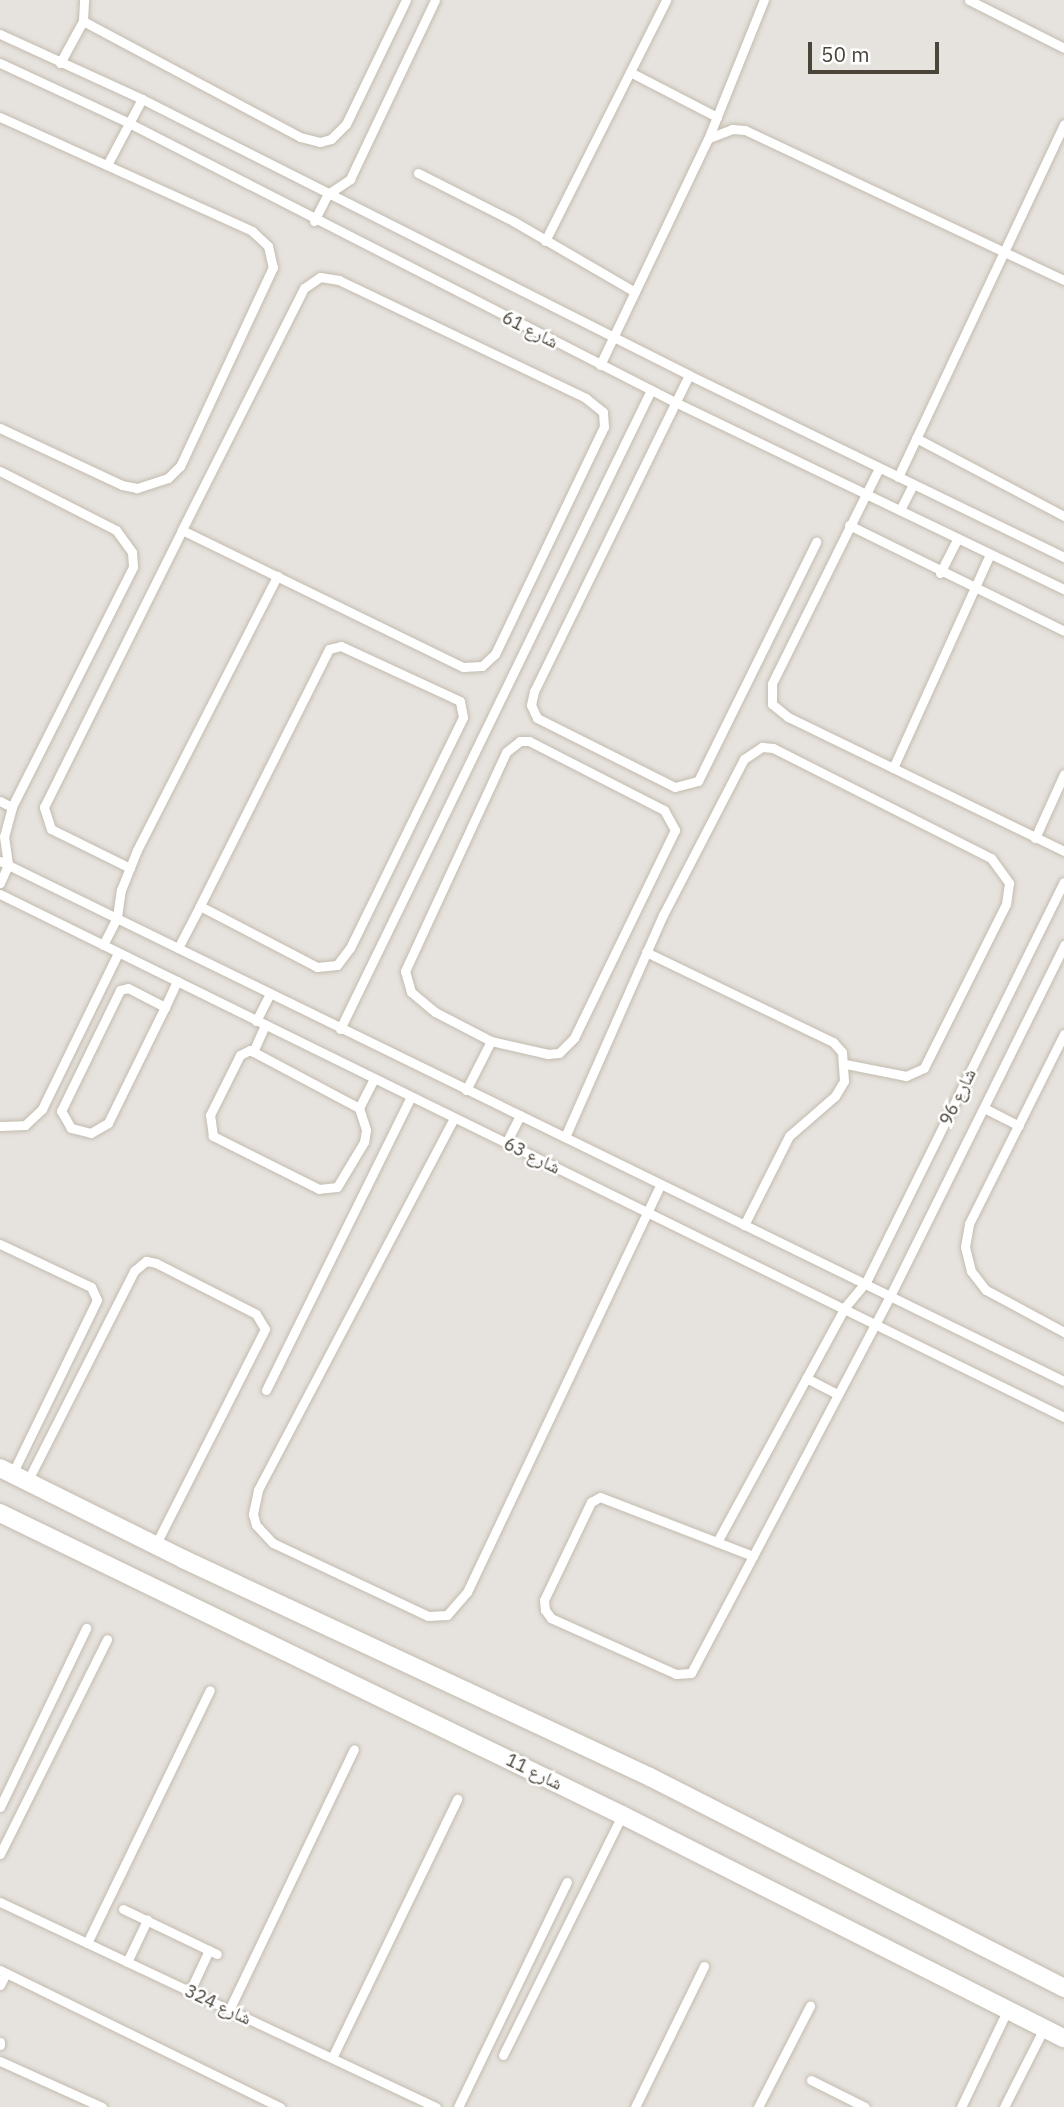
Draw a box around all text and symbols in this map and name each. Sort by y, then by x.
scale bar [812,28,943,72]
text: 50 m [821,40,870,68]
street label: شارع 61 [498,307,562,353]
street label: شارع 96 [935,1065,981,1129]
street label: شارع 63 [500,1133,564,1179]
street label: شارع 11 [502,1749,566,1795]
street label: شارع 324 [181,1980,255,2030]

